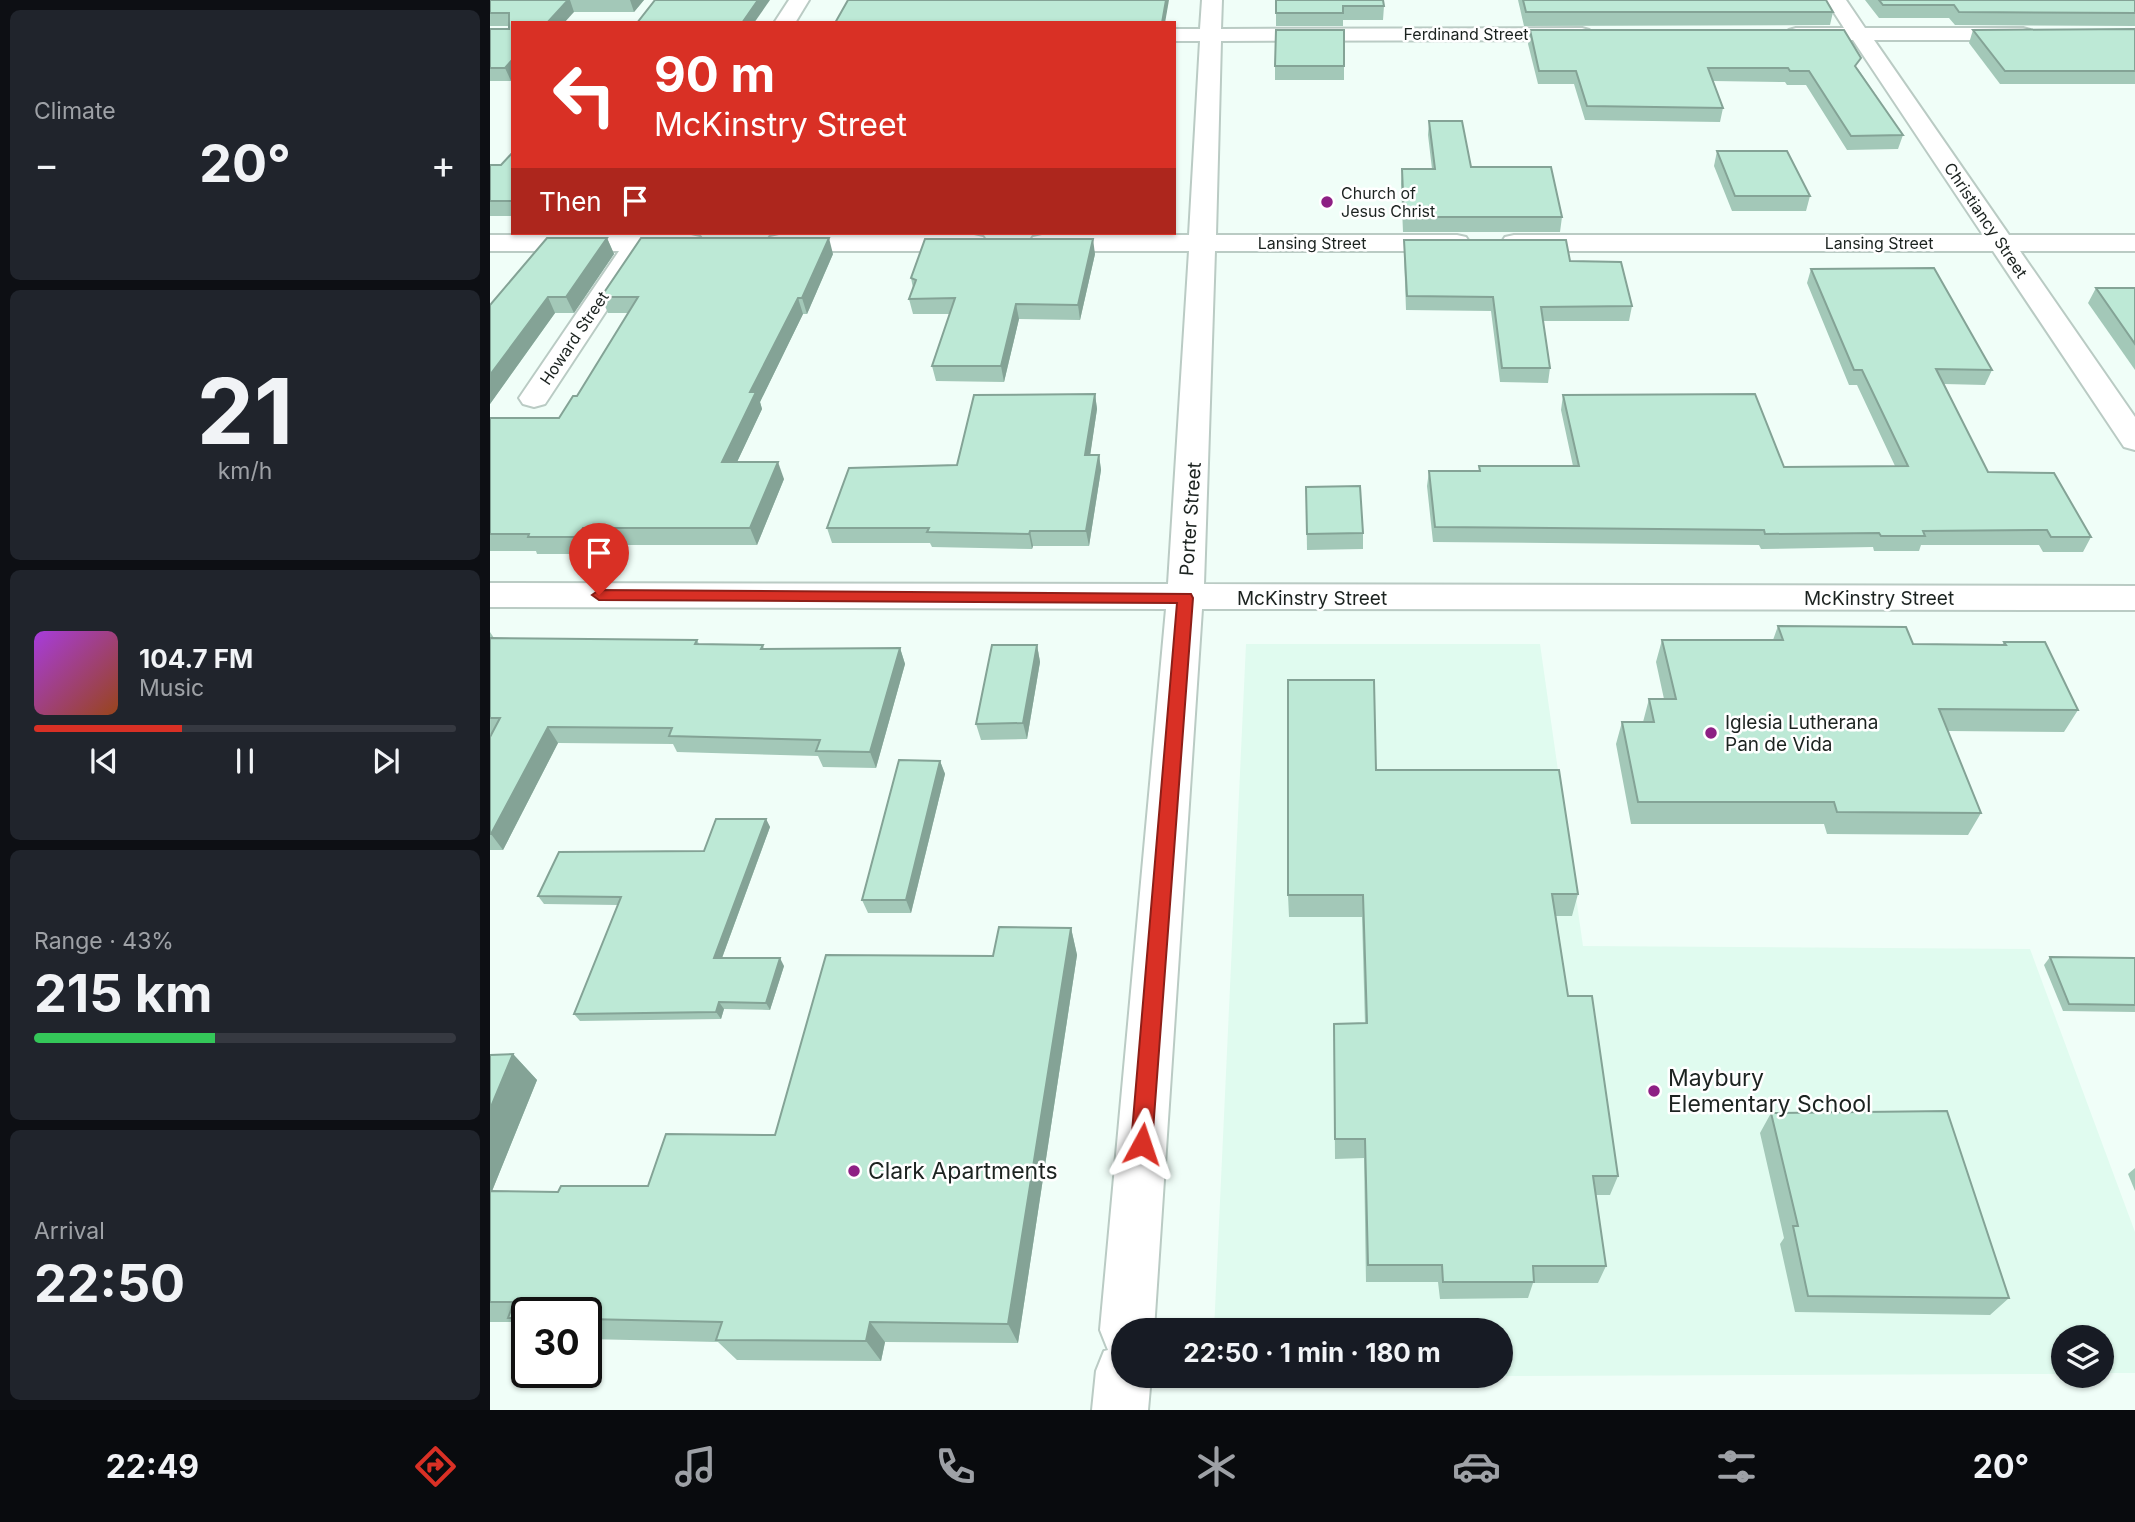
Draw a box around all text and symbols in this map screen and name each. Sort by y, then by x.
street label: Ferdinand Street [1404,24,1528,44]
text: 90 m [654,45,775,104]
icon: left [539,49,630,140]
text: Climate [34,97,116,125]
text: McKinstry Street [654,105,907,144]
text: 20° [199,132,291,195]
text: − [34,141,59,187]
text: + [431,141,456,187]
street label: Christiancy Street [1940,159,2032,281]
icon: arrive [616,182,654,220]
place label: Church of Jesus Christ [1341,183,1435,221]
text: Then [539,186,602,217]
marker: Church of Jesus Christ [1319,194,1335,210]
street label: Lansing Street [1258,233,1366,253]
street label: Lansing Street [1825,233,1933,253]
street label: Howard Street [535,287,613,389]
text: 21 [197,356,293,466]
text: km/h [218,457,272,485]
street label: Porter Street [1175,461,1206,577]
pin [569,523,629,595]
icon: arrive [580,534,618,572]
street label: McKinstry Street [1237,587,1387,610]
street label: McKinstry Street [1804,587,1954,610]
text: 104.7 FM [139,643,253,674]
text: Music [139,674,204,702]
place label: Iglesia Lutherana Pan de Vida [1725,711,1878,756]
marker: Iglesia Lutherana Pan de Vida [1703,725,1719,741]
icon: previous [85,742,123,780]
icon: pause [226,742,264,780]
icon: next [367,742,405,780]
text: Range · 43% [34,927,174,955]
text: 215 km [34,962,212,1025]
place label: Maybury Elementary School [1668,1064,1872,1118]
marker: Maybury Elementary School [1646,1083,1662,1099]
position arrow [1105,1107,1179,1181]
place label: Clark Apartments [868,1157,1058,1185]
marker: Clark Apartments [846,1163,862,1179]
text: Arrival [34,1217,105,1245]
text: 22:50 [34,1252,185,1315]
speed limit sign: 30 [511,1297,602,1388]
map controls [2051,1325,2114,1388]
button: layers [2051,1325,2114,1388]
text: 22:50 · 1 min · 180 m [1183,1337,1441,1368]
icon: directions [411,1442,460,1491]
icon: music [671,1442,720,1491]
icon: phone [931,1442,980,1491]
icon: climate [1192,1442,1241,1491]
icon: car [1452,1442,1501,1491]
icon: filters [1712,1442,1761,1491]
text: 22:49 [106,1447,199,1486]
text: 20° [1973,1447,2029,1486]

